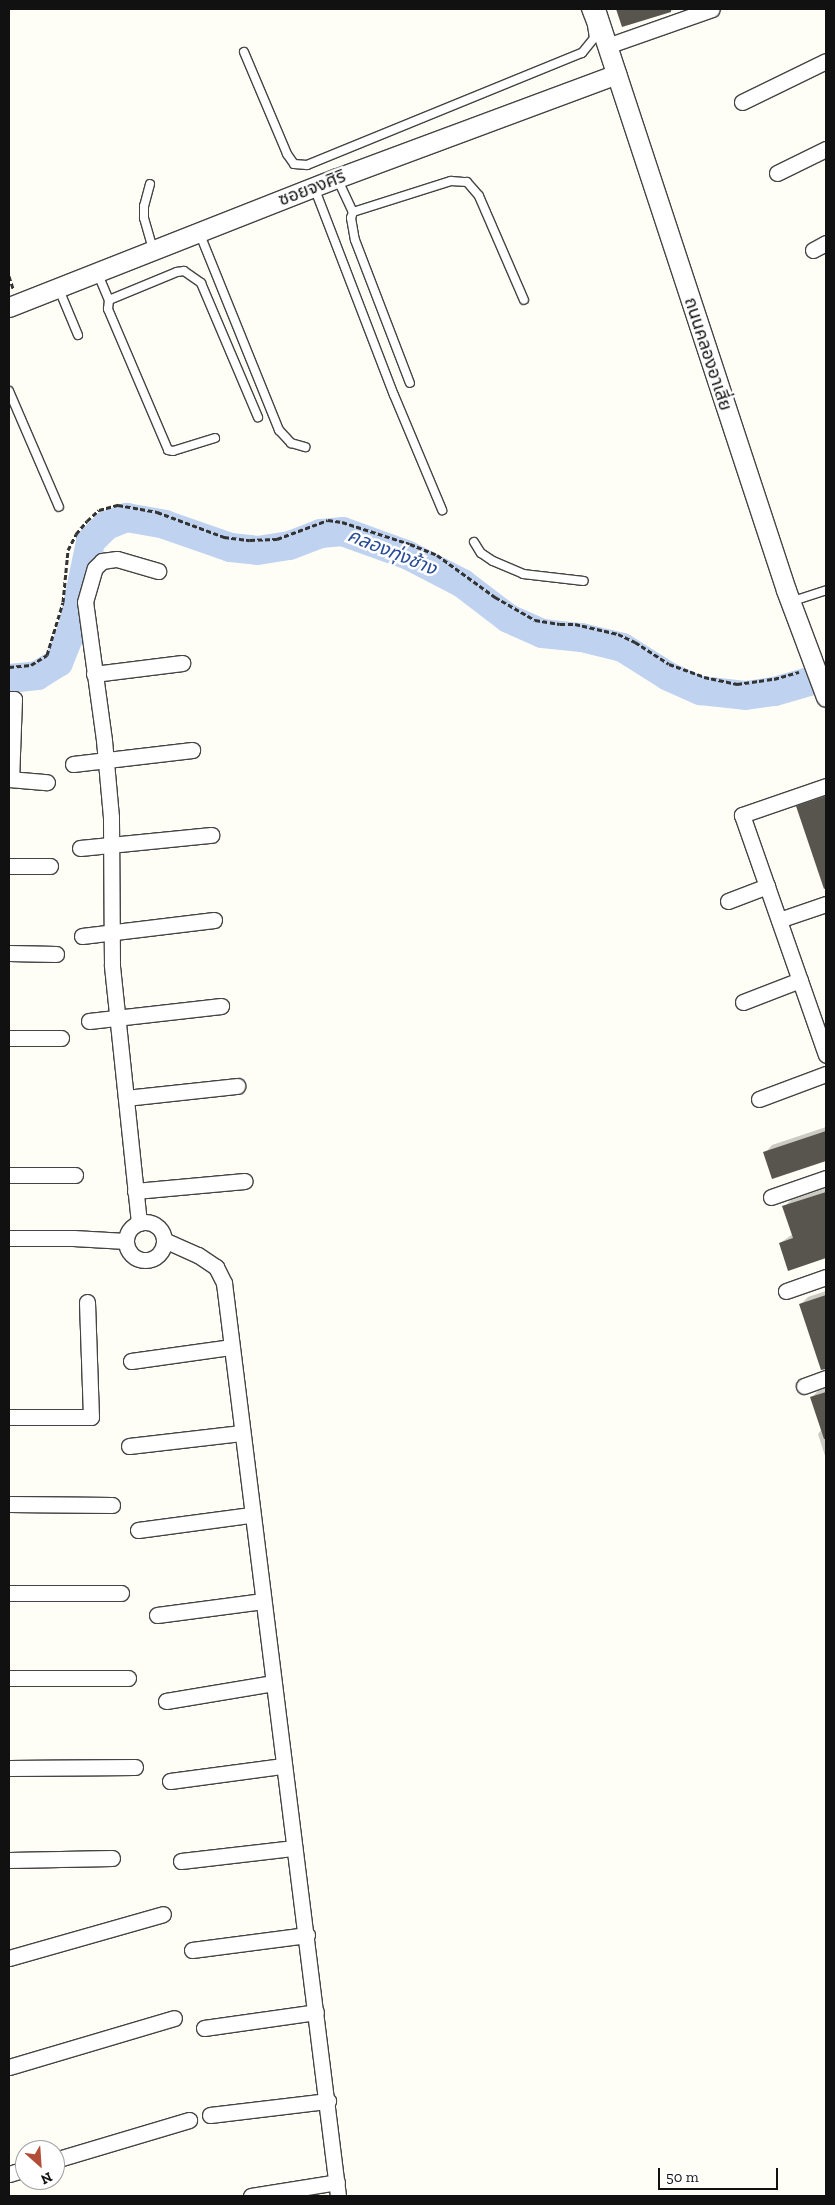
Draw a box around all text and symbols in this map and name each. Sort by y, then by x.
street label: ซอยจงศิริ [275,165,349,211]
street label: ถนนคลองอาเสี่ย [679,295,737,413]
water label: คลองทุ่งช้าง [344,524,440,580]
north arrow [15,2140,65,2190]
scale bar [660,2158,780,2190]
text: N [38,2168,55,2188]
text: 50 m [666,2168,699,2186]

